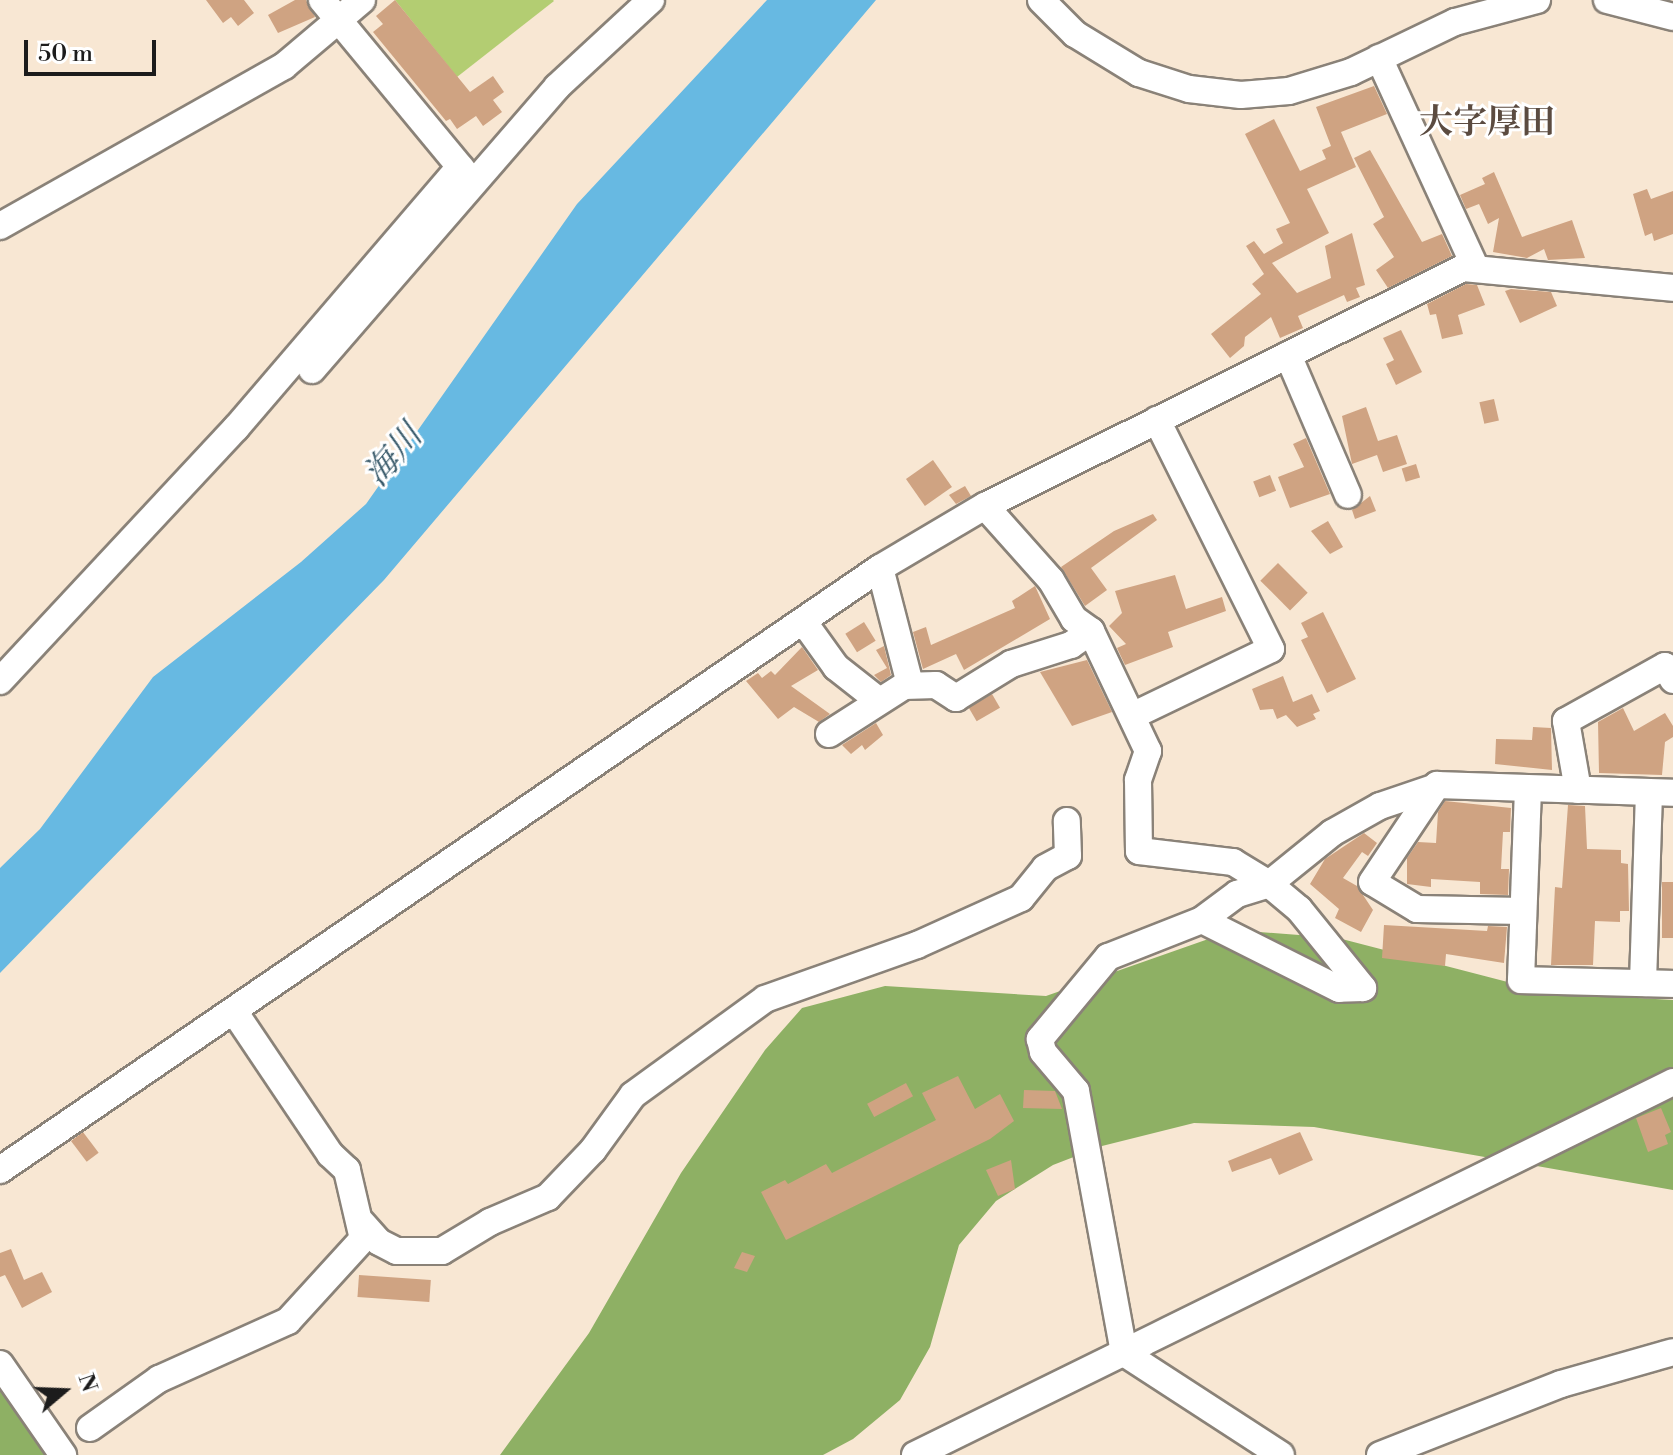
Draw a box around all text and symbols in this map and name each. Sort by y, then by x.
scale bar [28,24,160,74]
text: 50 m [38,39,93,69]
district label: 大字厚田 [1419,104,1555,144]
water label: 海川 [357,417,431,495]
north arrow [24,1351,104,1431]
text: N [72,1370,103,1396]

